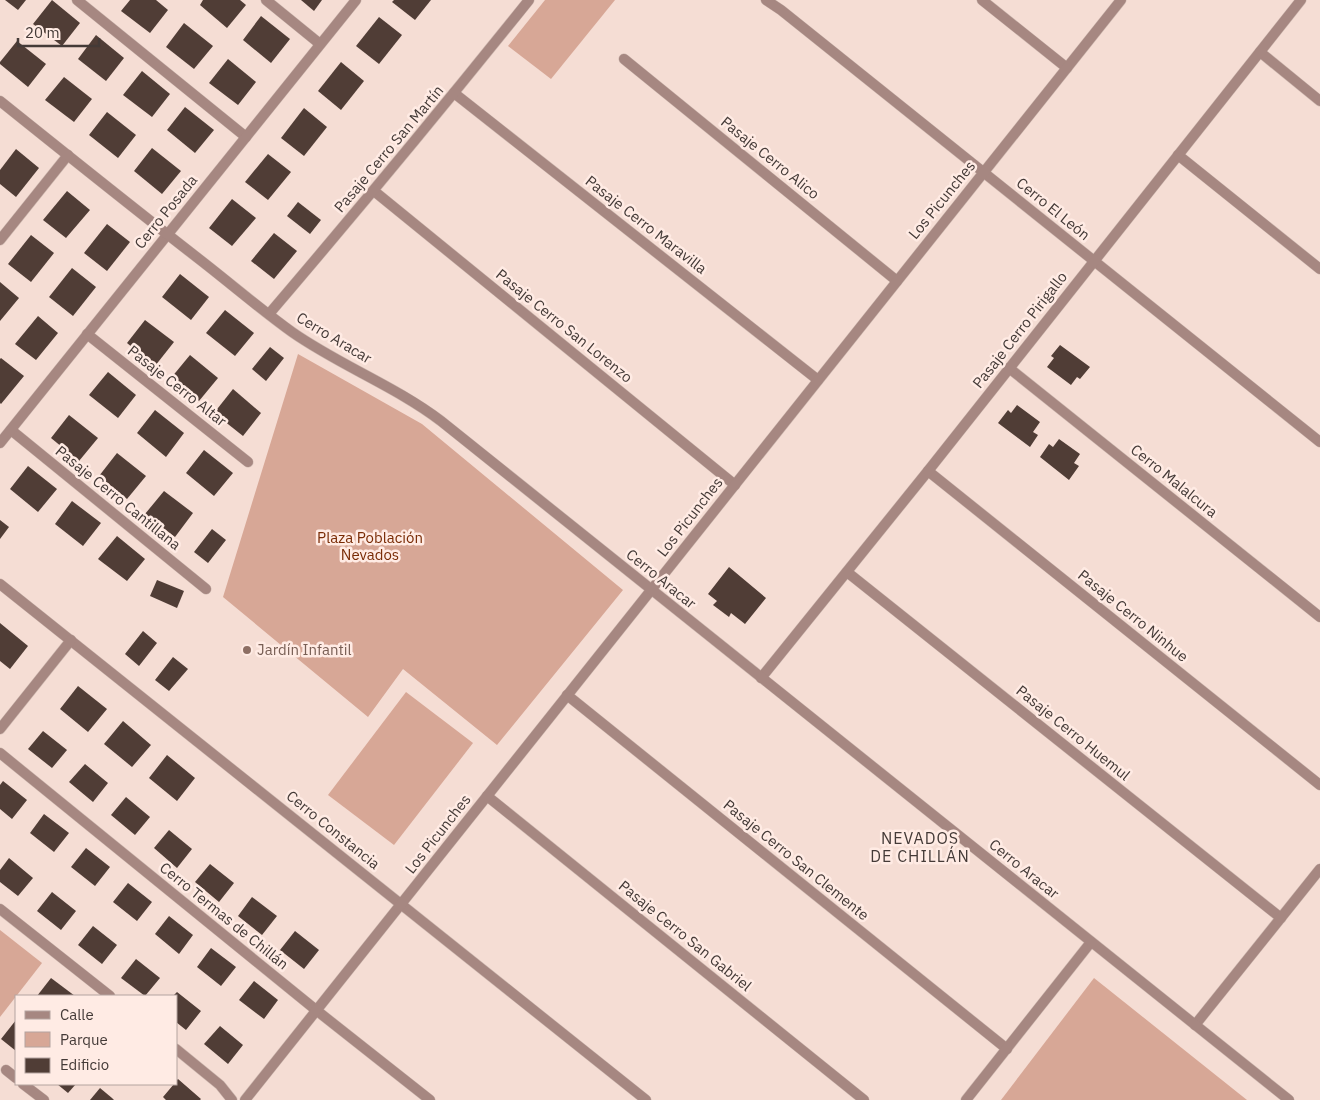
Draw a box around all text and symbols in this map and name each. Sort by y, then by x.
scale bar [18,15,99,47]
text: 20 m [25,23,60,42]
street label: Pasaje Cerro San Martín [330,81,447,216]
street label: Pasaje Cerro Alico [717,112,824,203]
street label: Los Picunches [904,157,979,243]
street label: Cerro Posada [130,171,201,252]
street label: Pasaje Cerro Maravilla [582,171,711,278]
street label: Cerro El León [1013,173,1094,244]
street label: Pasaje Cerro San Lorenzo [492,265,636,387]
street label: Pasaje Cerro Pirigallo [968,268,1071,392]
street label: Cerro Aracar [293,308,376,368]
street label: Pasaje Cerro Altar [124,341,231,431]
street label: Cerro Malalcura [1127,440,1222,521]
street label: Pasaje Cerro Cantillana [52,441,185,554]
street label: Los Picunches [653,473,727,560]
park label: Plaza Población Nevados [317,528,423,564]
street label: Cerro Aracar [622,545,701,613]
street label: Pasaje Cerro Ninhue [1074,565,1192,666]
place label: Jardín Infantil [257,640,352,659]
marker: Jardín Infantil [241,644,253,656]
street label: Pasaje Cerro Huemul [1012,681,1134,784]
street label: Cerro Constancia [283,786,384,873]
street label: Los Picunches [401,790,475,877]
street label: Pasaje Cerro San Clemente [720,795,873,924]
district label: NEVADOS DE CHILLÁN [870,828,970,866]
street label: Cerro Aracar [985,835,1064,903]
street label: Cerro Termas de Chillán [156,858,293,973]
street label: Pasaje Cerro San Gabriel [615,876,756,995]
legend [15,995,178,1085]
text: Calle [60,1005,94,1024]
text: Parque [60,1030,108,1049]
text: Edificio [60,1055,109,1074]

